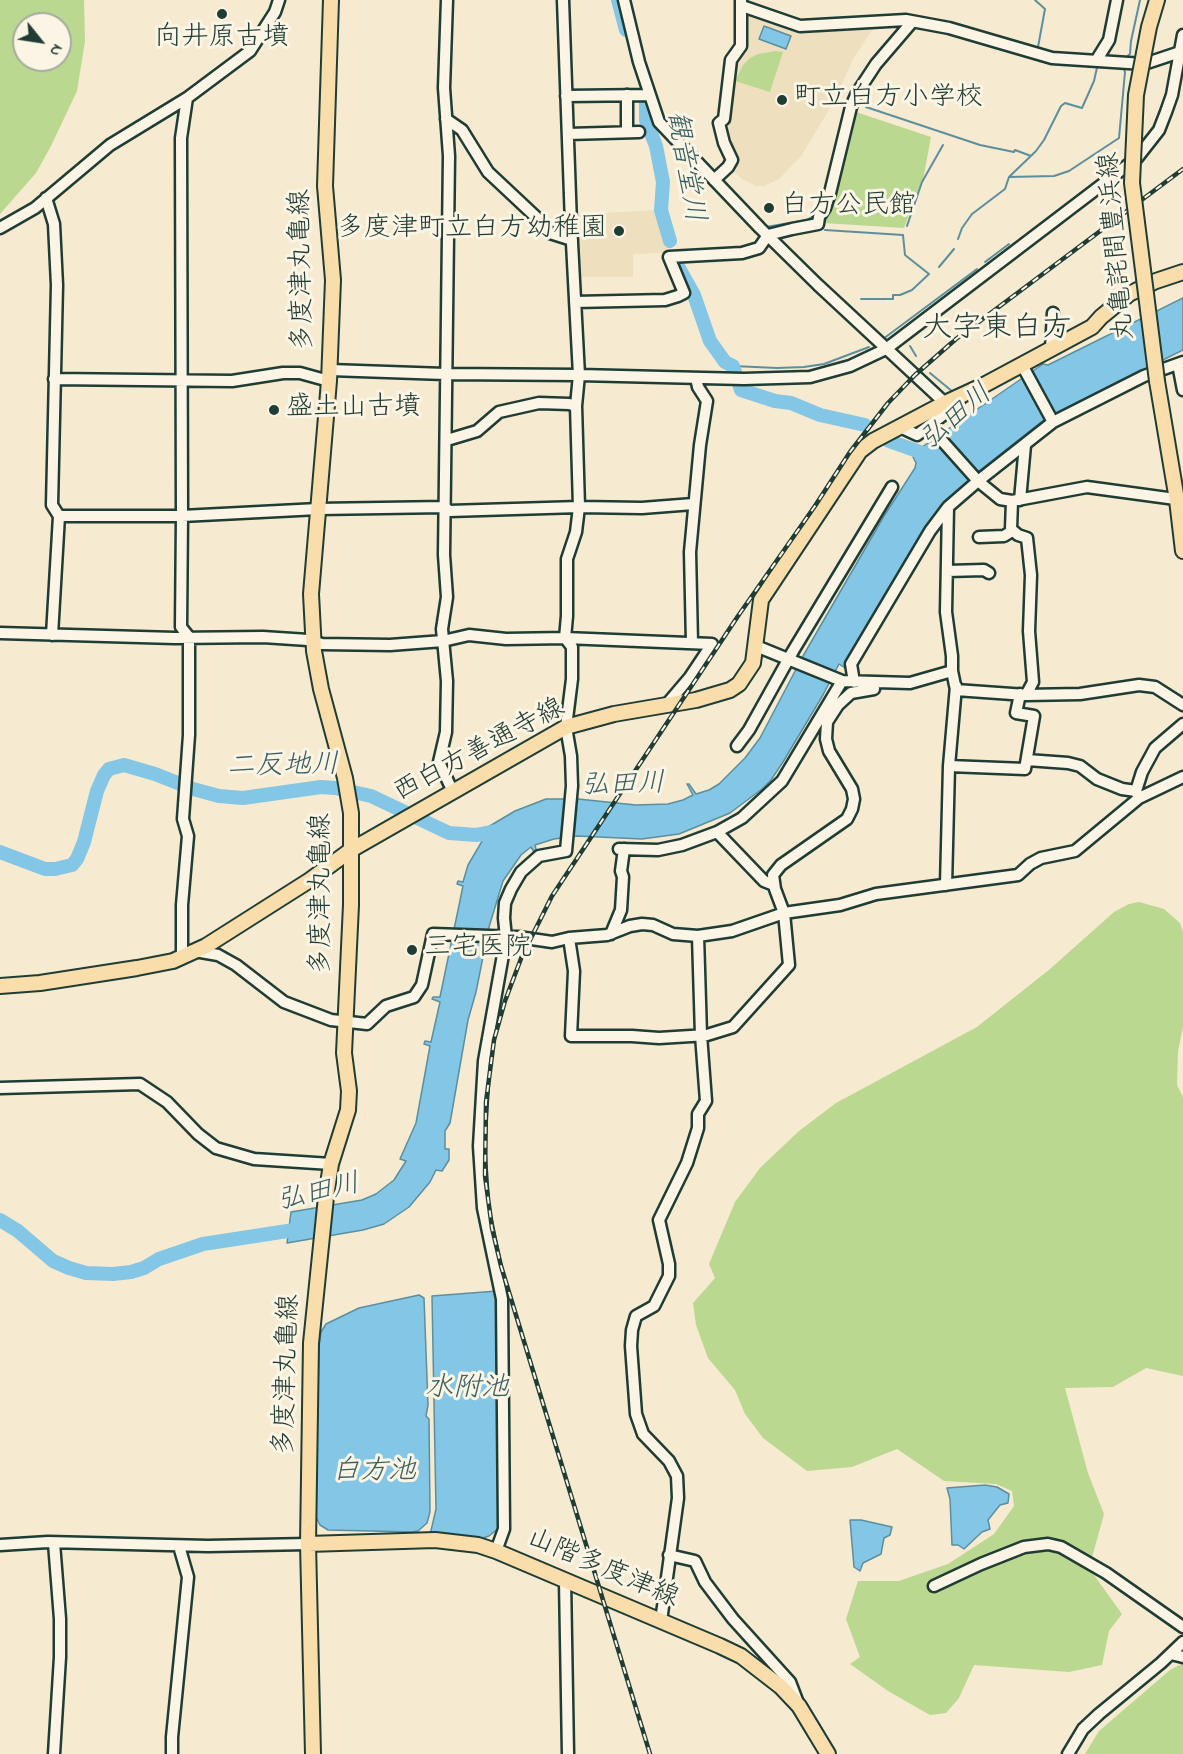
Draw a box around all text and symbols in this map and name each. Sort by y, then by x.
marker: 向井原古墳 [215,7,229,21]
north arrow [12,12,72,72]
place label: 向井原古墳 [155,24,289,56]
text: N [43,39,69,61]
place label: 町立白方小学校 [794,84,983,116]
marker: 町立白方小学校 [775,93,789,107]
water label: 観音堂川 [657,109,709,225]
street label: 丸亀詫間豊浜線 [1095,150,1143,342]
street label: 多度津丸亀線 [286,189,322,351]
place label: 白方公民館 [781,192,916,224]
marker: 白方公民館 [762,201,776,215]
place label: 多度津町立白方幼稚園 [337,215,607,247]
marker: 多度津町立白方幼稚園 [612,224,626,238]
district label: 大字東白方 [922,313,1072,349]
water label: 弘田川 [915,379,1001,459]
place label: 盛土山古墳 [286,394,421,426]
marker: 盛土山古墳 [267,403,281,417]
street label: 西白方善通寺線 [389,693,571,811]
water label: 二反地川 [227,750,339,786]
water label: 弘田川 [580,769,666,805]
street label: 多度津丸亀線 [308,813,340,975]
place label: 三宅医院 [424,934,532,966]
marker: 三宅医院 [405,943,419,957]
water label: 弘田川 [274,1169,364,1221]
street label: 多度津丸亀線 [270,1293,308,1457]
water label: 水附池 [425,1373,509,1407]
water label: 白方池 [332,1456,416,1490]
street label: 山階多度津線 [521,1523,683,1617]

